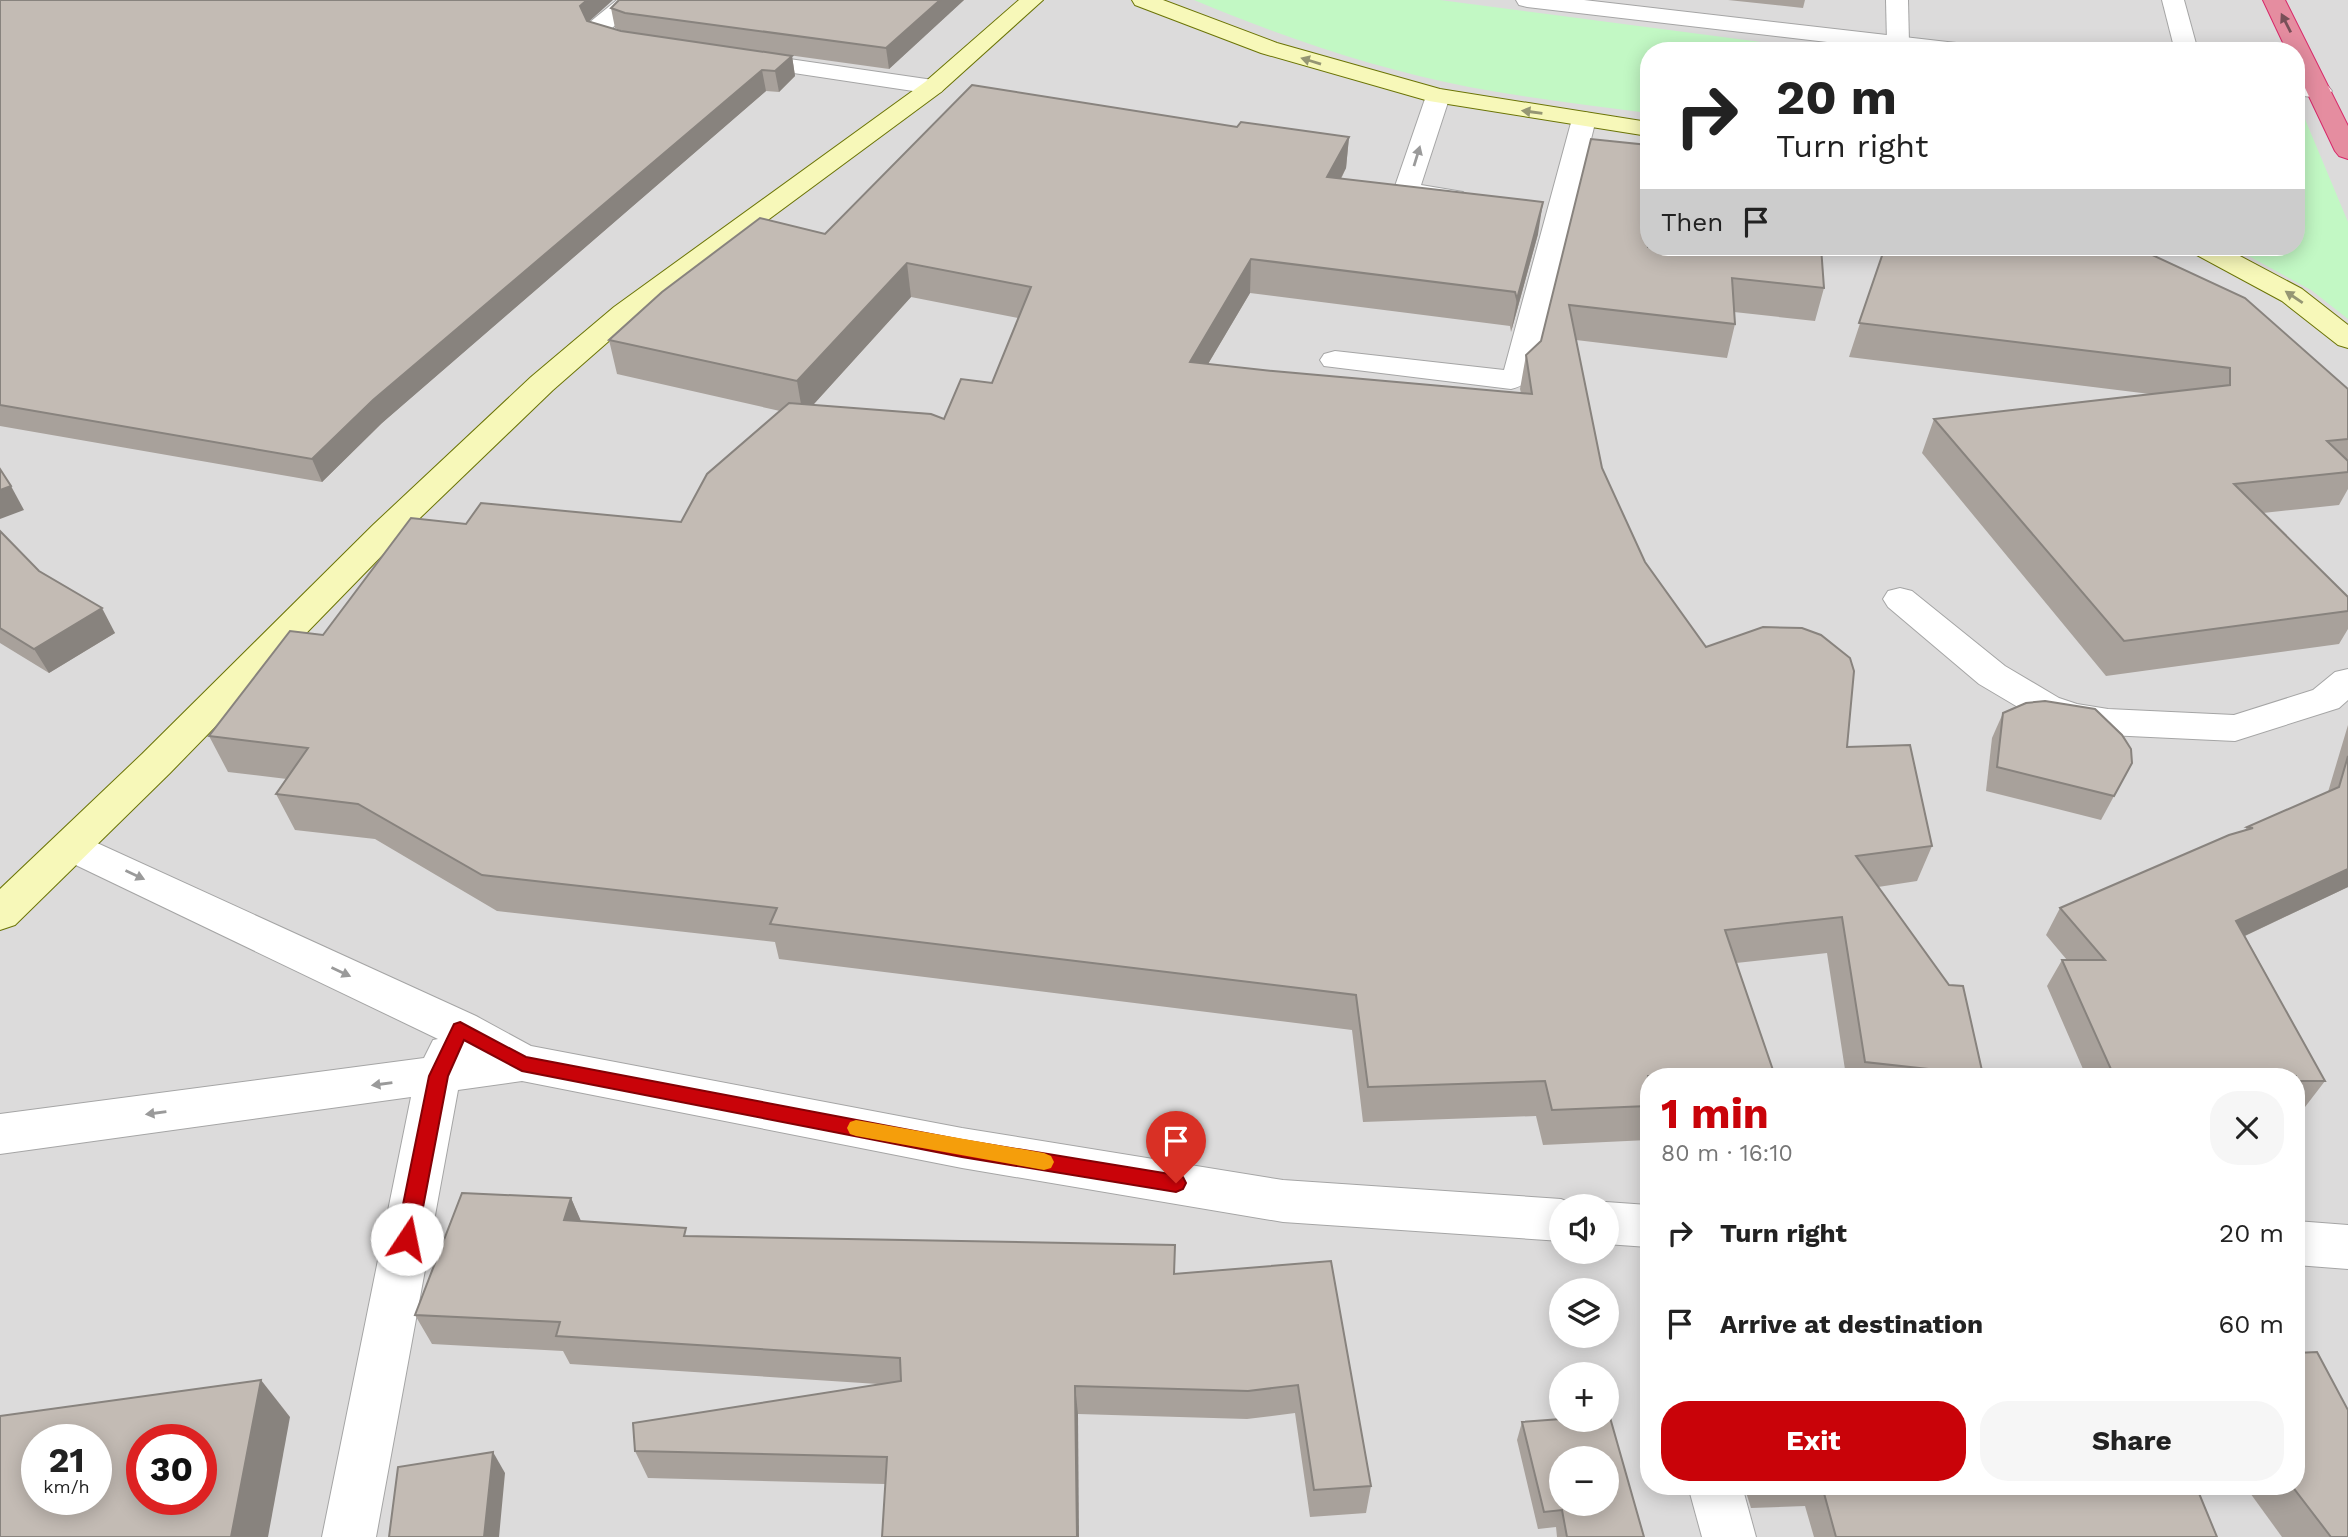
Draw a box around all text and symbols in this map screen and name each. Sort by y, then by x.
one-way arrow [2280,13,2291,33]
one-way arrow [1300,56,1321,66]
text: 20 m [1776,68,1897,126]
icon: right [1661,70,1752,161]
one-way arrow [1521,106,1543,117]
text: Turn right [1776,127,1928,165]
one-way arrow [1412,145,1422,166]
icon: arrive [1737,203,1775,241]
text: Then [1661,207,1723,237]
one-way arrow [2285,290,2303,304]
one-way arrow [125,869,145,881]
one-way arrow [331,967,351,978]
one-way arrow [371,1078,393,1089]
text: 1 min [1661,1089,1769,1138]
button: close [2210,1091,2284,1165]
one-way arrow [145,1108,167,1119]
pin [1146,1111,1206,1183]
icon: arrive [1157,1122,1195,1160]
text: 80 m · 16:10 [1661,1140,1793,1167]
map controls [1549,1194,1619,1516]
button: sound [1549,1194,1619,1264]
position arrow [370,1202,444,1276]
icon: right [1661,1214,1699,1252]
text: Turn right [1720,1218,1847,1248]
text: 20 m [2219,1218,2284,1248]
button: layers [1549,1278,1619,1348]
icon: arrive [1661,1305,1699,1343]
text: Arrive at destination [1720,1309,1983,1339]
text: 60 m [2218,1309,2284,1339]
button: + [1549,1362,1619,1432]
button: Exit [1661,1401,1966,1481]
button: Share [1980,1401,2284,1481]
speed limit sign: 30 [126,1424,217,1515]
text: 21 [49,1439,84,1481]
button: − [1549,1446,1619,1516]
text: km/h [43,1476,90,1497]

